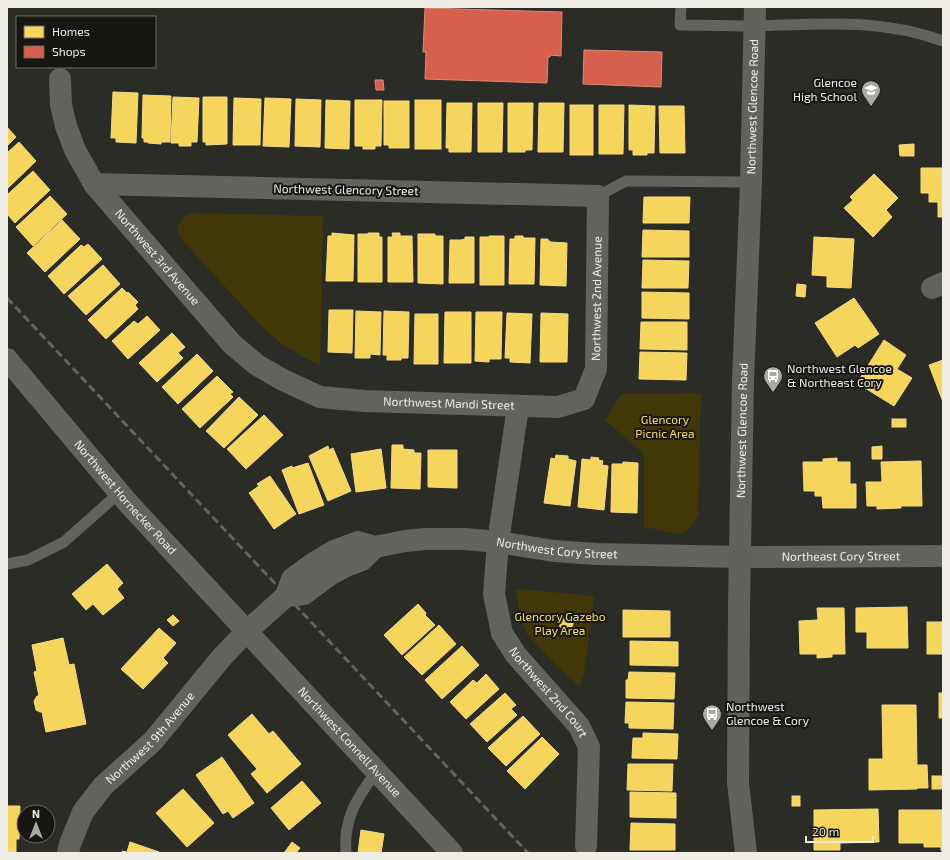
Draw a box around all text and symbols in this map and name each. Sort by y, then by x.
legend [16,16,156,68]
text: Homes [52,24,90,38]
street label: Northwest Glencoe Road [743,39,760,174]
text: Shops [52,44,86,58]
place label: Glencoe High School [793,75,857,103]
school or university icon: Glencoe High School [860,79,882,107]
street label: Northwest Glencory Street [273,181,419,197]
street label: Northwest 3rd Avenue [113,206,203,308]
street label: Northwest 2nd Avenue [588,236,604,361]
place label: Northwest Glencoe & Northeast Cory [787,361,892,389]
street label: Northwest Glencoe Road [733,363,750,498]
bus stop icon: Northwest Glencoe & Northeast Cory [762,365,784,393]
street label: Northwest Mandi Street [383,394,515,412]
park label: Glencory Picnic Area [635,412,695,440]
street label: Northwest Hornecker Road [72,437,180,557]
street label: Northwest Cory Street [496,534,618,560]
street label: Northeast Cory Street [782,548,901,563]
park label: Glencory Gazebo Play Area [514,609,606,637]
street label: Northwest 2nd Court [507,644,591,740]
street label: Northwest Connell Avenue [296,684,405,799]
street label: Northwest 9th Avenue [102,688,197,786]
place label: Northwest Glencoe & Cory [726,699,810,727]
bus stop icon: Northwest Glencoe & Cory [701,703,723,731]
north arrow [16,804,56,844]
text: N [32,807,40,820]
scale bar [806,818,873,844]
text: 20 m [812,824,839,838]

